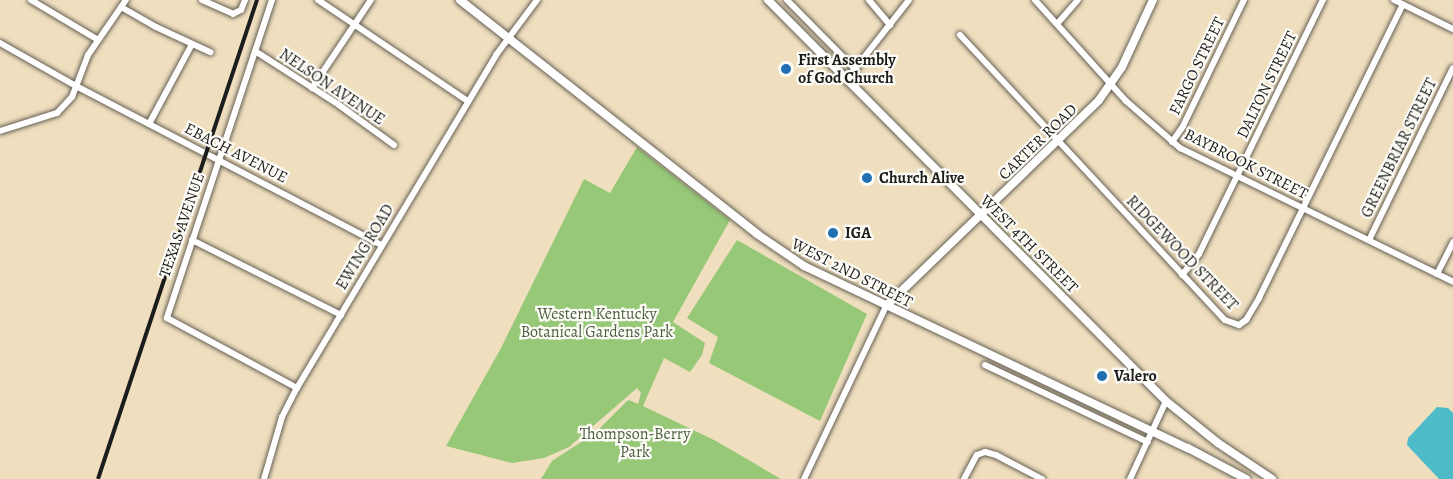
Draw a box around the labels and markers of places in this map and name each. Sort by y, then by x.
place label: First Assembly of God Church [798,50,896,88]
marker: First Assembly of God Church [779,62,793,76]
place label: Church Alive [879,168,964,188]
marker: Church Alive [860,171,874,185]
place label: IGA [845,223,871,243]
marker: IGA [826,226,840,240]
place label: Valero [1114,366,1157,386]
marker: Valero [1095,369,1109,383]

